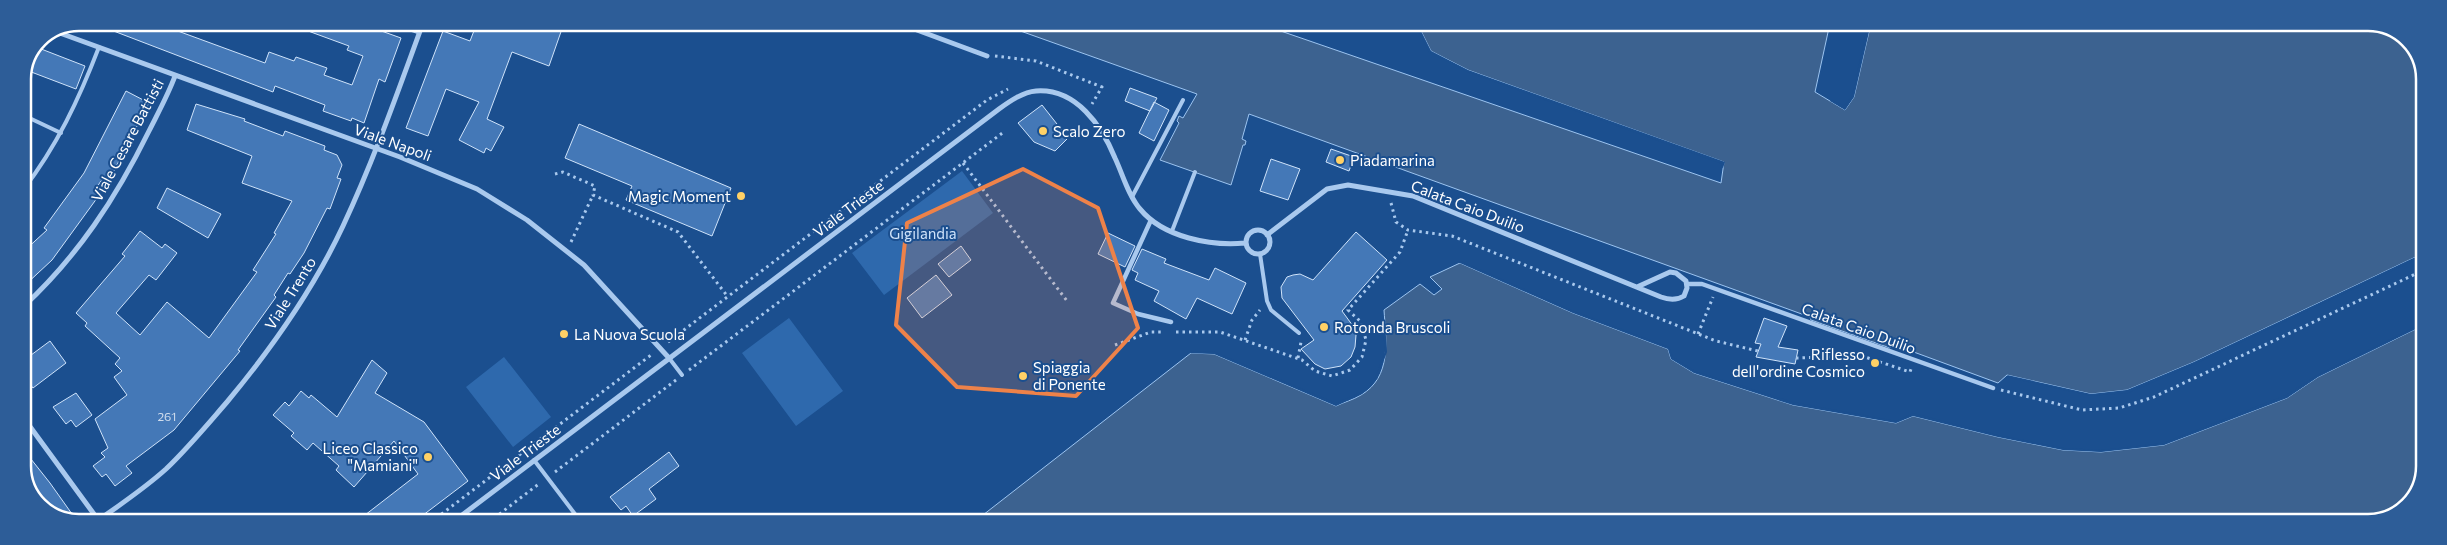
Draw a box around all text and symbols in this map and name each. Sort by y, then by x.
street label: Viale Cesare Battisti [87,76,167,204]
street label: Viale Napoli [352,120,434,164]
place label: Scalo Zero [1053,122,1125,140]
marker: Scalo Zero [1037,125,1049,137]
place label: Piadamarina [1350,151,1435,169]
marker: Piadamarina [1334,154,1346,166]
street label: Viale Trieste [809,176,887,240]
street label: Calata Caio Duilio [1409,176,1527,236]
place label: Magic Moment [628,187,731,205]
marker: Magic Moment [735,190,747,202]
park label: Gigilandia [889,224,957,242]
street label: Viale Trento [261,253,319,333]
street label: Calata Caio Duilio [1799,299,1919,357]
place label: Rotonda Bruscoli [1334,318,1450,336]
marker: Rotonda Bruscoli [1318,321,1330,333]
place label: La Nuova Scuola [574,325,685,343]
marker: La Nuova Scuola [558,328,570,340]
place label: Riflesso dell'ordine Cosmico [1732,345,1865,380]
marker: Riflesso dell'ordine Cosmico [1869,357,1881,369]
place label: Spiaggia di Ponente [1033,358,1106,393]
marker: Spiaggia di Ponente [1017,370,1029,382]
house number: 261 [157,409,177,423]
street label: Viale Trieste [486,420,564,484]
place label: Liceo Classico "Mamiani" [323,439,418,474]
marker: Liceo Classico "Mamiani" [422,451,434,463]

